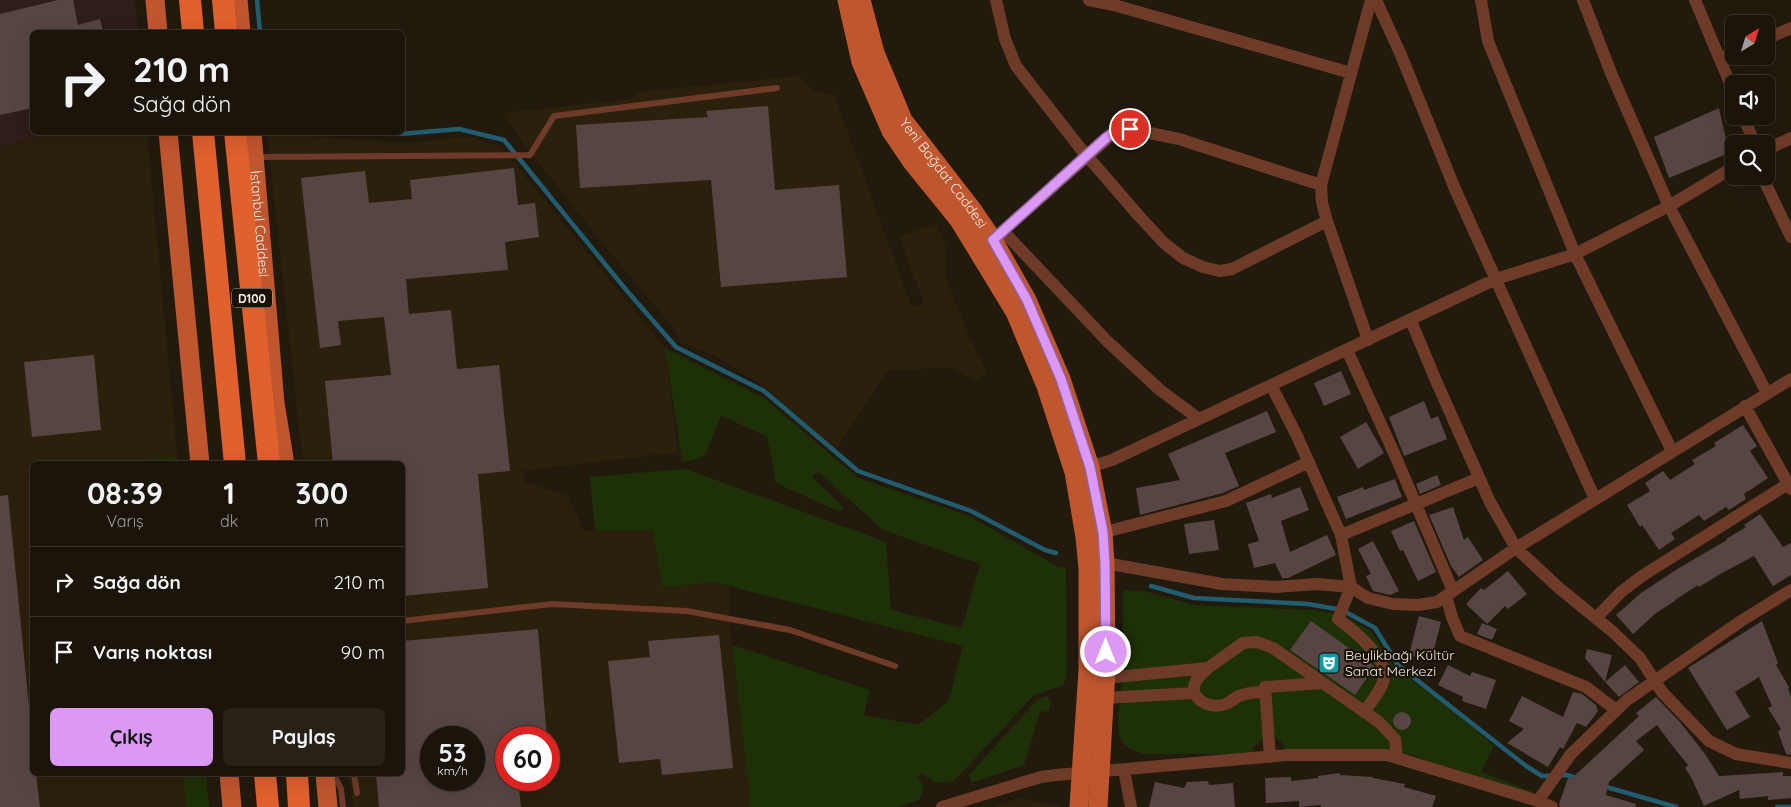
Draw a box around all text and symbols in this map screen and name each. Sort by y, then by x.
north arrow [1725,15,1775,65]
map controls [1725,15,1775,185]
text: 210 m [133,47,230,91]
icon: right [50,50,115,115]
button: sound [1725,75,1775,125]
text: Sağa dön [133,90,231,118]
pin [1109,108,1151,150]
street label: Yeni Bağdat Caddesi [896,114,991,232]
icon: arrive [1116,115,1144,143]
button: search [1725,135,1775,185]
street label: İstanbul Caddesi [246,170,273,278]
road number: D100 [232,288,272,308]
text: 08:39 [87,474,163,512]
text: 1 [223,474,235,512]
text: 300 [295,474,348,512]
text: Varış [106,511,144,531]
text: dk [220,511,238,531]
text: m [314,511,329,531]
icon: right [50,568,78,596]
text: Sağa dön [93,570,181,594]
text: 210 m [334,570,385,594]
position arrow [1079,625,1131,677]
icon: arrive [50,638,78,666]
text: Varış noktası [93,640,212,664]
text: 90 m [341,640,385,664]
place label: Beylikbağı Kültür Sanat Merkezi [1345,646,1455,680]
theatre icon: Beylikbağı Kültür Sanat Merkezi [1317,651,1341,675]
button: Çıkış [50,708,213,766]
button: Paylaş [223,708,385,766]
speed limit sign: 60 [495,726,560,791]
text: 53 [439,737,466,768]
text: km/h [437,763,468,778]

